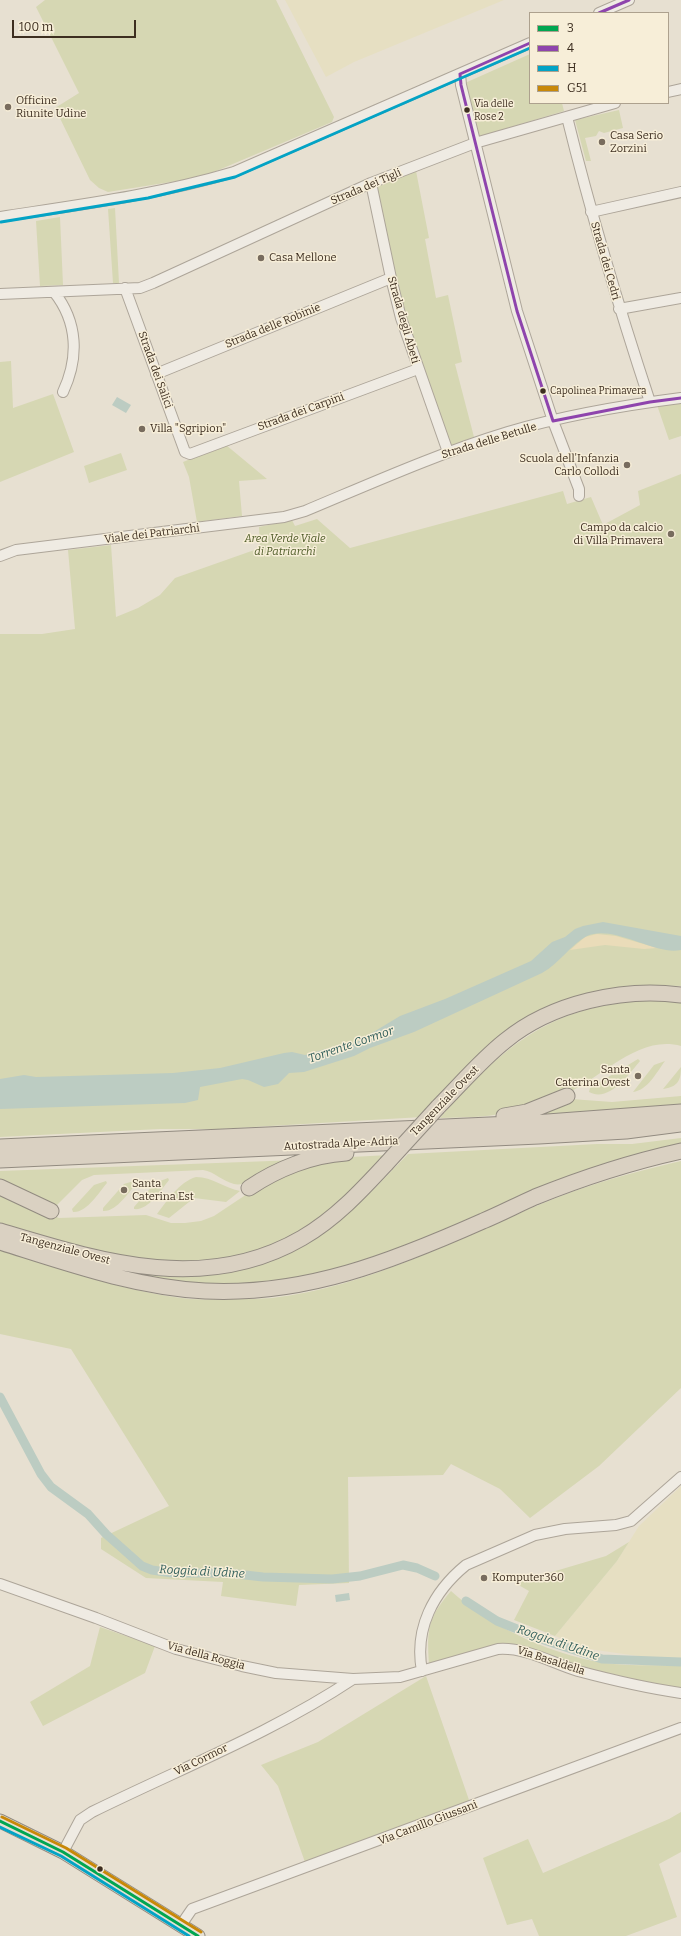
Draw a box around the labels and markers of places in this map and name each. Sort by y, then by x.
place label: Officine Riunite Udine [16,94,86,120]
place label: Via delle Rose 2 [474,98,513,122]
marker: Officine Riunite Udine [3,102,13,112]
marker: Via delle Rose 2 [462,105,472,115]
place label: Casa Serio Zorzini [610,129,663,155]
marker: Casa Serio Zorzini [597,137,607,147]
place label: Casa Mellone [269,251,337,265]
marker: Casa Mellone [256,253,266,263]
place label: Capolinea Primavera [550,385,647,397]
marker: Capolinea Primavera [538,386,548,396]
place label: Villa "Sgripion" [150,422,226,436]
marker: Villa "Sgripion" [137,424,147,434]
place label: Scuola dell'Infanzia Carlo Collodi [519,452,619,478]
marker: Scuola dell'Infanzia Carlo Collodi [622,460,632,470]
place label: Campo da calcio di Villa Primavera [573,521,663,547]
marker: Campo da calcio di Villa Primavera [666,529,676,539]
place label: Santa Caterina Ovest [555,1063,630,1089]
marker: Santa Caterina Ovest [633,1071,643,1081]
place label: Santa Caterina Est [132,1177,194,1203]
marker: Santa Caterina Est [119,1185,129,1195]
place label: Komputer360 [492,1571,564,1585]
marker: Komputer360 [479,1573,489,1583]
unlabelled marker [95,1864,105,1874]

